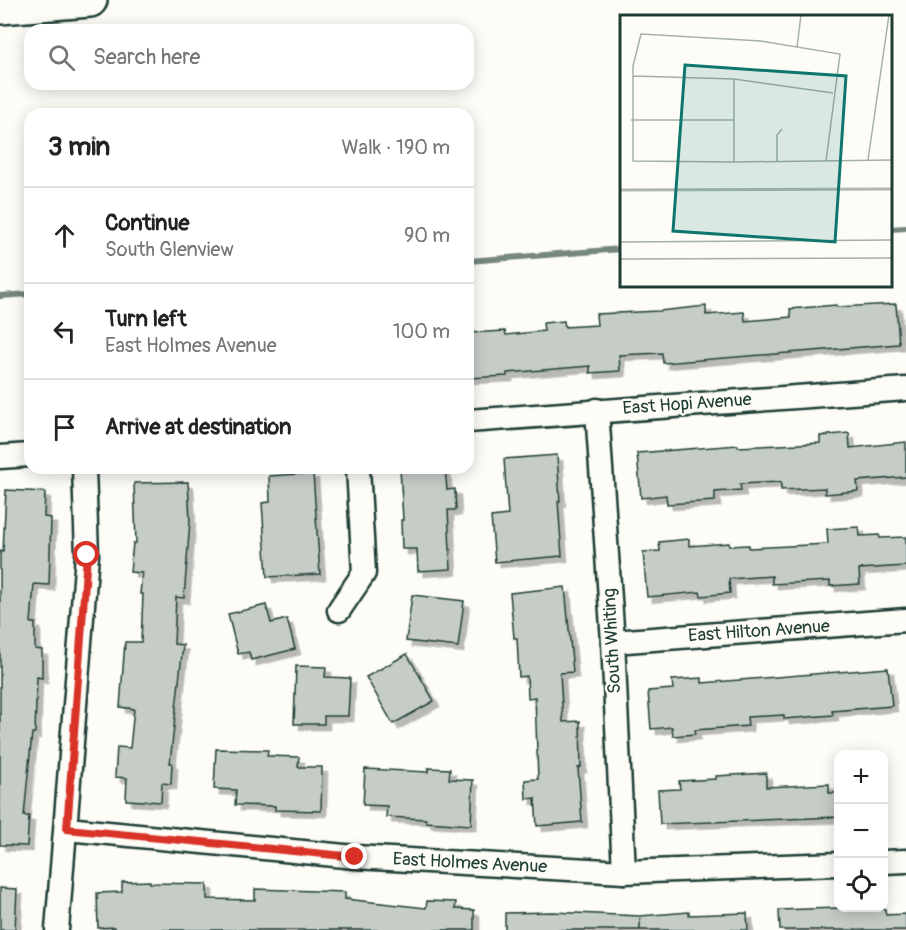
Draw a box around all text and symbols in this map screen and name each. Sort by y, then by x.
inset map [620,15,891,286]
search box [24,24,474,90]
icon: search [45,41,78,74]
text: Search here [93,43,200,71]
text: 3 min [48,131,110,163]
text: Walk · 190 m [342,135,450,160]
text: Continue [105,209,189,237]
icon: ahead [48,219,81,252]
text: 90 m [404,223,450,248]
text: South Glenview [105,237,234,262]
text: Turn left [105,305,187,333]
icon: left [48,315,81,348]
text: 100 m [393,319,450,344]
text: East Holmes Avenue [105,333,277,358]
street label: East Hopi Avenue [622,388,752,420]
icon: arrive [48,411,81,444]
text: Arrive at destination [105,413,291,441]
route start [73,541,99,567]
street label: South Whiting [598,588,626,694]
street label: East Hilton Avenue [687,615,831,647]
map controls [834,750,888,912]
button: + [834,750,888,804]
button: − [834,804,888,858]
route end [341,843,367,869]
street label: East Holmes Avenue [392,847,548,879]
button: locate [834,858,888,912]

